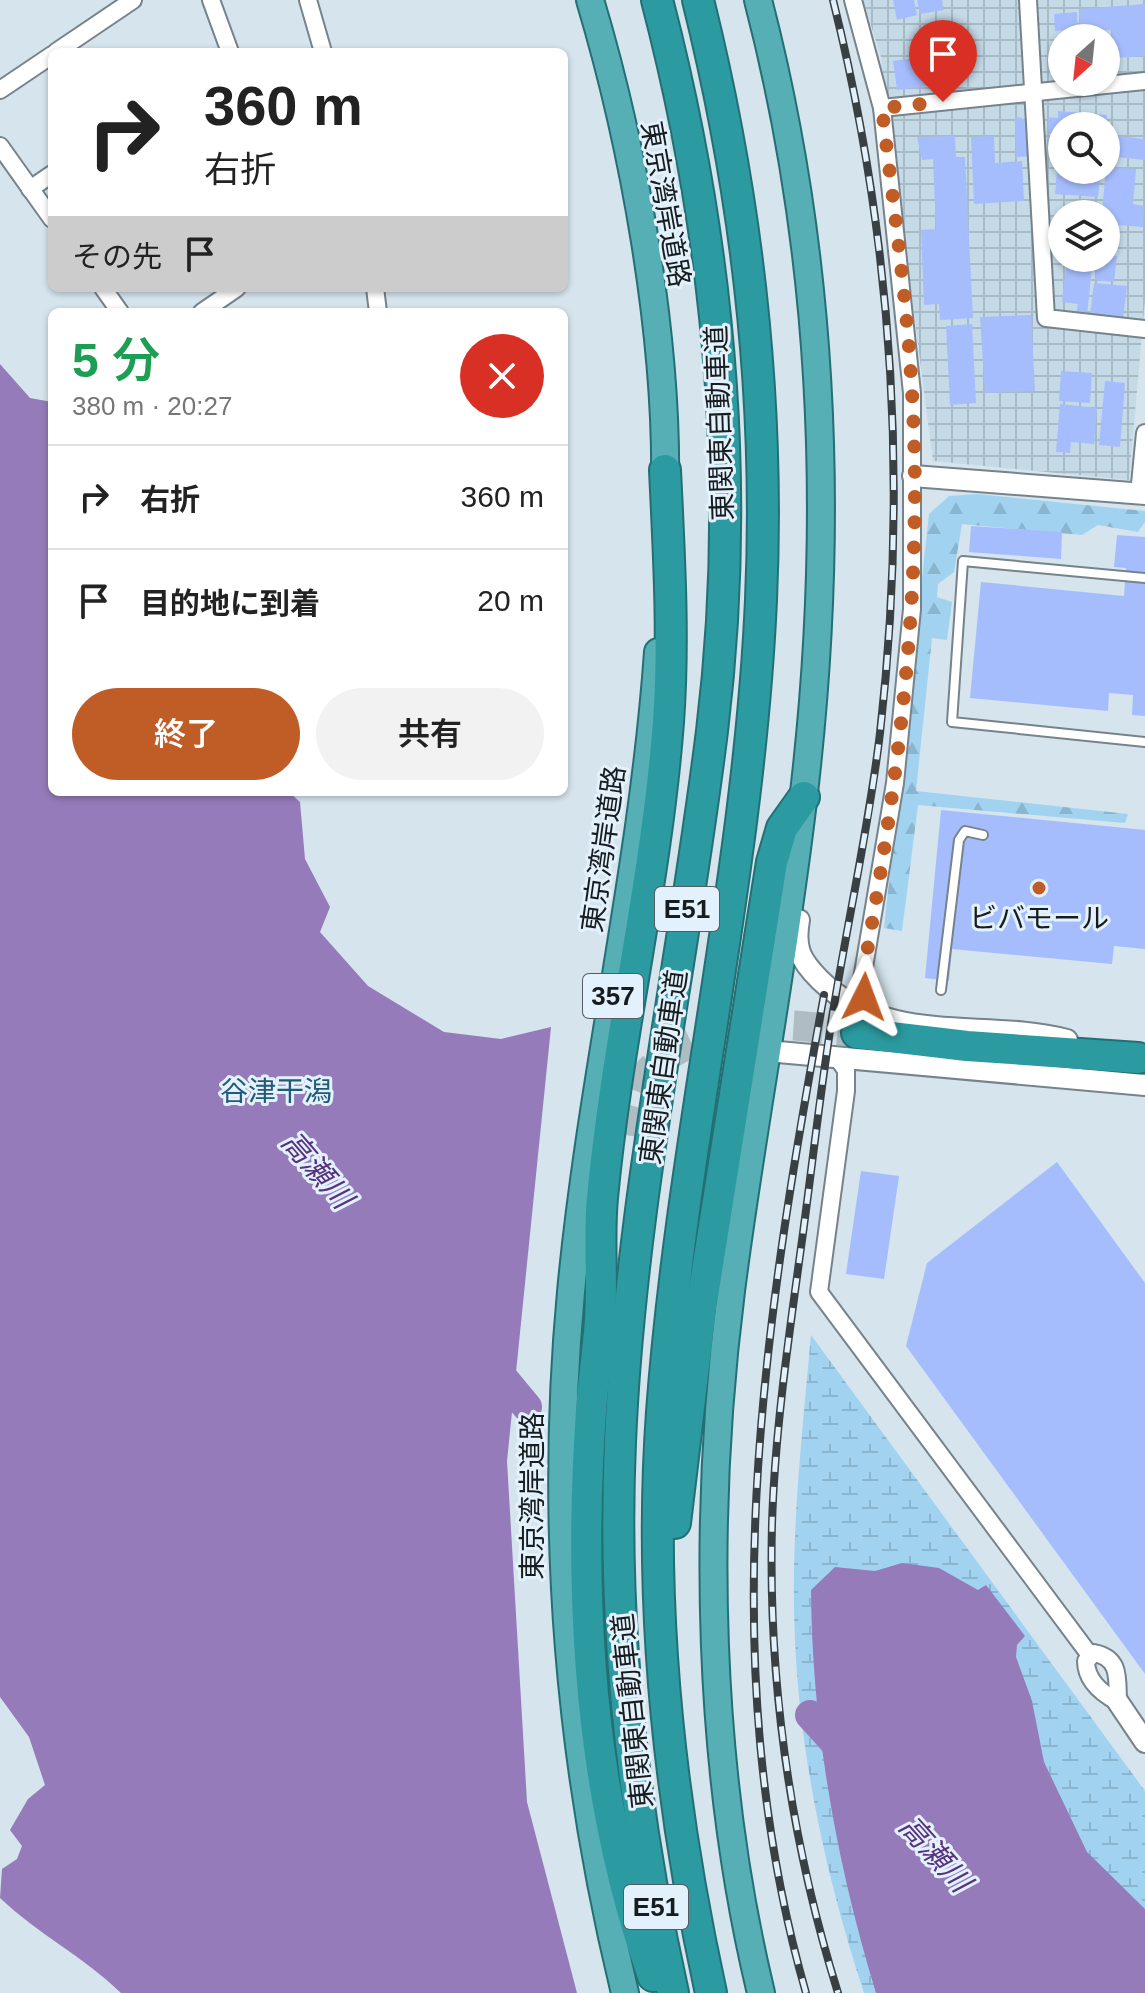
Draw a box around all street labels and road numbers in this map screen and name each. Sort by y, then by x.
street label: 東京湾岸道路 [636,119,695,290]
street label: 東関東自動車道 [701,324,738,521]
street label: 東京湾岸道路 [576,764,631,934]
road number: E51 [655,887,719,931]
street label: 東関東自動車道 [635,968,692,1166]
road number: 357 [583,974,643,1018]
street label: 東京湾岸道路 [517,1412,548,1580]
street label: 東関東自動車道 [607,1612,658,1810]
road number: E51 [624,1885,688,1929]

